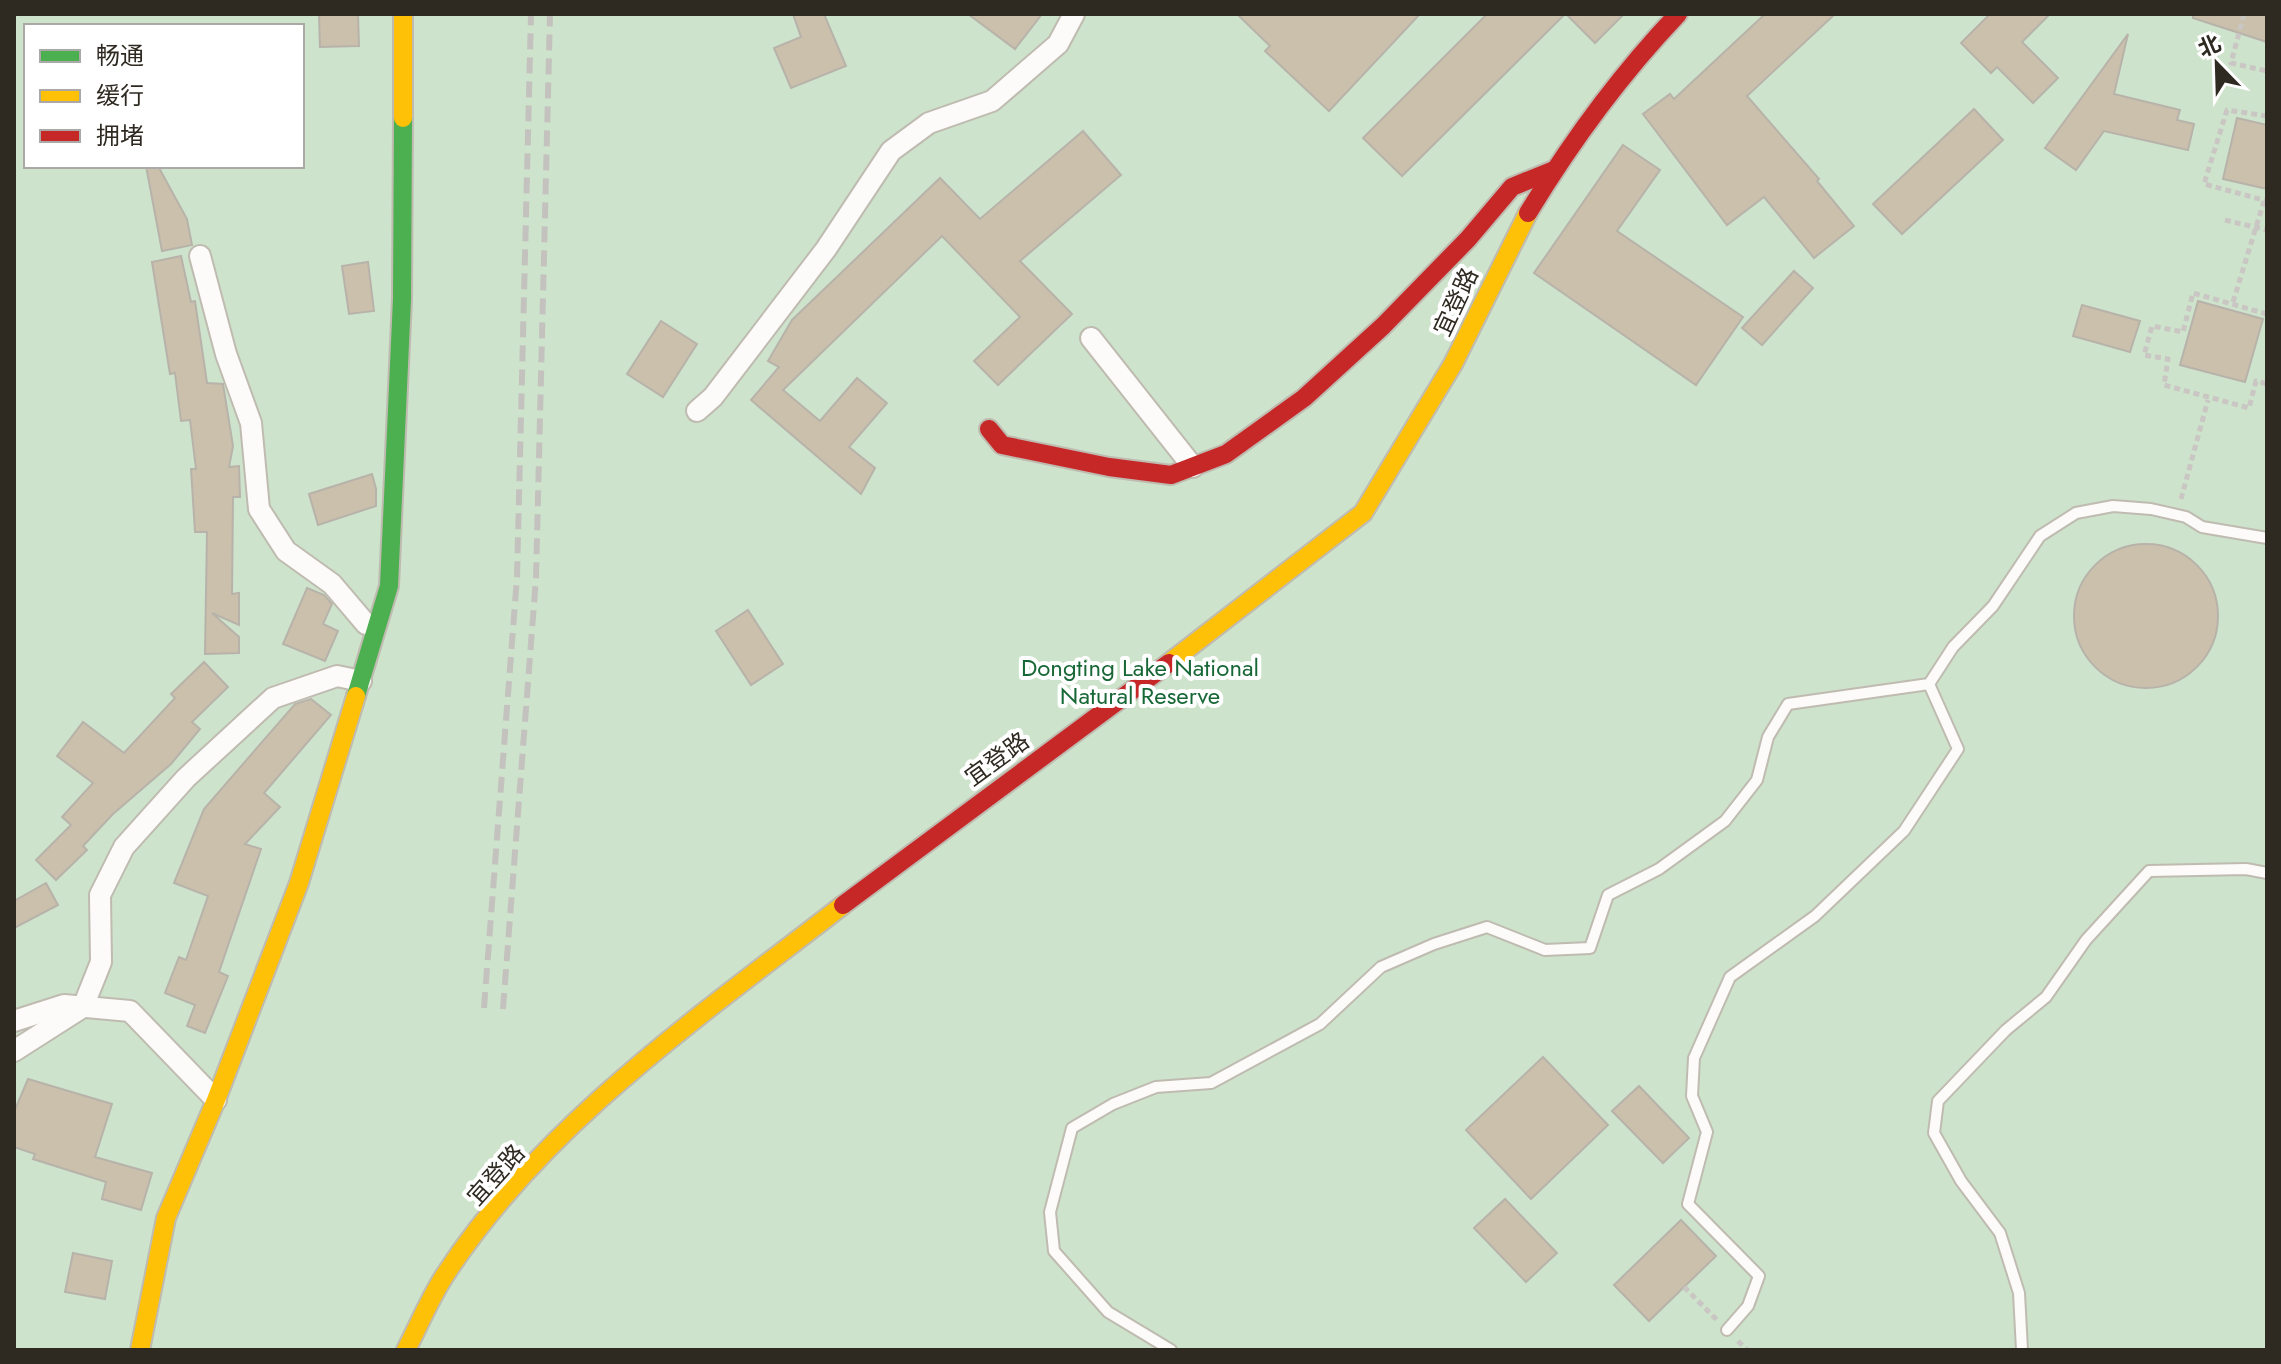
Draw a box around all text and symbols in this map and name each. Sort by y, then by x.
legend [24,24,304,168]
north arrow [2177,24,2257,104]
text: 北 [2193,27,2226,65]
text: 畅通 [96,38,144,73]
text: 缓行 [96,78,144,113]
text: 拥堵 [96,118,144,153]
street label: 宜登路 [1424,262,1487,342]
park label: Dongting Lake National Natural Reserve [1021,650,1259,713]
street label: 宜登路 [957,723,1036,794]
street label: 宜登路 [459,1136,533,1213]

